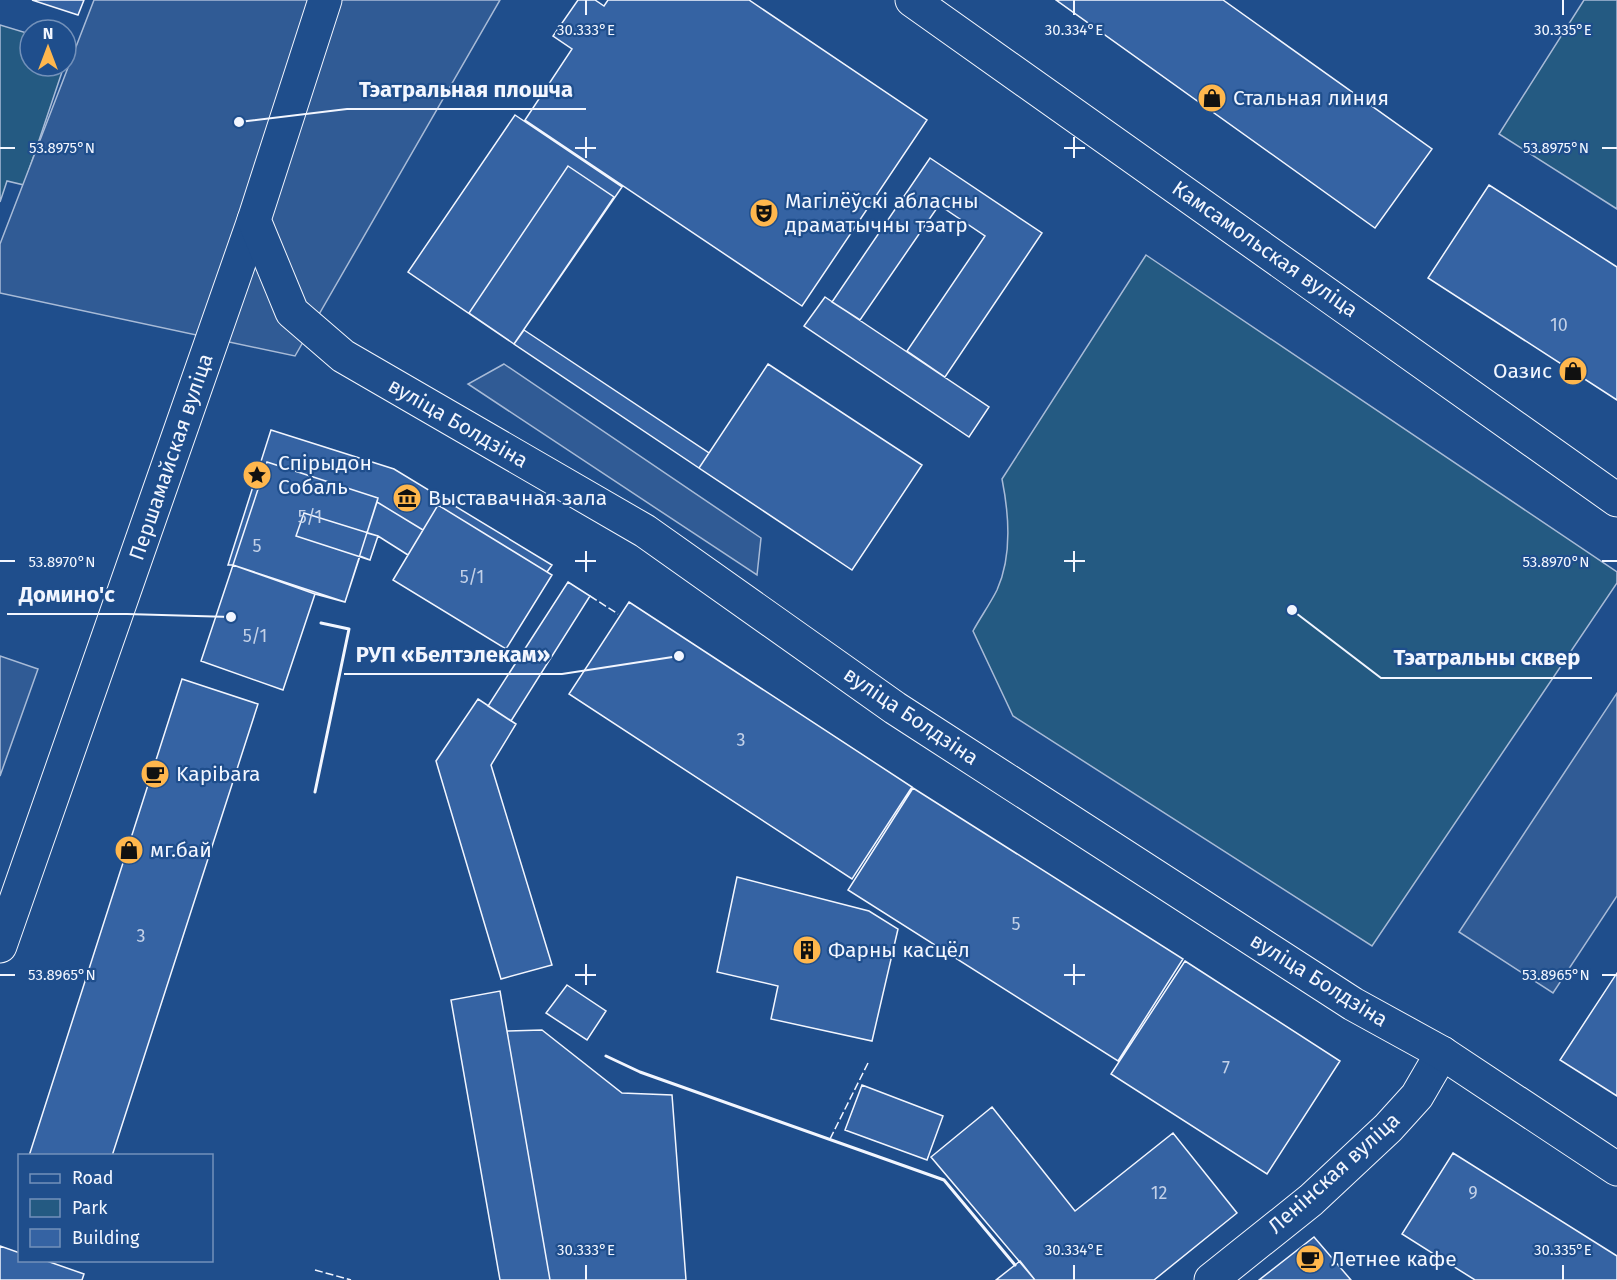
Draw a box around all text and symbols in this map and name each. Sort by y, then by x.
north arrow [18,18,78,78]
text: 30.333°E [557,21,615,39]
text: 30.334°E [1045,21,1103,39]
text: 30.335°E [1534,21,1592,39]
text: N [43,24,53,43]
callout: Тэатральная плошча [347,69,586,109]
text: Тэатральная плошча [359,76,573,103]
shop icon: Стальная линия [1196,82,1228,114]
place label: Стальная линия [1233,85,1389,111]
text: 53.8975°N [29,139,95,157]
text: 53.8975°N [1523,139,1589,157]
street label: Камсамольская вуліца [1167,175,1363,323]
place label: Магілёўскі абласны драматычны тэатр [785,188,979,238]
theatre icon: Магілёўскі абласны драматычны тэатр [748,197,780,229]
house number: 10 [1550,314,1568,336]
street label: Першамайская вуліца [123,350,219,564]
shop icon: Оазис [1557,355,1589,387]
place label: Оазис [1493,358,1552,384]
street label: вуліца Болдзіна [383,372,533,474]
place label: Спірыдон Собаль [278,450,372,500]
place icon: Спірыдон Собаль [241,459,273,491]
museum icon: Выставачная зала [391,482,423,514]
place label: Выставачная зала [428,485,607,511]
house number: 5/1 [298,506,322,528]
house number: 5 [252,535,262,557]
text: 53.8970°N [28,553,96,571]
text: 53.8970°N [1522,553,1590,571]
house number: 5/1 [460,566,484,588]
callout: Домино'c [7,574,127,614]
text: Домино'c [18,581,115,608]
house number: 5/1 [243,625,267,647]
callout: РУП «Белтэлекам» [344,634,562,674]
callout: Тэатральны сквер [1381,638,1592,678]
text: РУП «Белтэлекам» [356,641,550,668]
text: Тэатральны сквер [1394,644,1580,671]
street label: вуліца Болдзіна [839,661,983,771]
house number: 3 [737,729,745,751]
cafe icon: Kapibara [139,758,171,790]
place label: Kapibara [176,761,261,787]
shop icon: мг.бай [113,834,145,866]
place label: мг.бай [150,837,212,863]
house number: 5 [1011,913,1021,935]
house number: 3 [137,925,145,947]
street label: вуліца Болдзіна [1245,927,1393,1033]
building icon: Фарны касцёл [791,934,823,966]
place label: Фарны касцёл [828,937,970,963]
text: 53.8965°N [28,966,96,984]
text: 53.8965°N [1522,966,1590,984]
house number: 7 [1222,1057,1230,1079]
street label: Ленінская вуліца [1263,1107,1405,1239]
legend [18,1154,213,1262]
text: Road [72,1167,114,1189]
house number: 12 [1151,1182,1167,1204]
house number: 9 [1468,1182,1478,1204]
text: Park [72,1197,108,1219]
text: Building [72,1227,140,1249]
text: 30.333°E [557,1241,615,1259]
text: 30.334°E [1045,1241,1103,1259]
text: 30.335°E [1534,1241,1592,1259]
cafe icon: Летнее кафе [1294,1243,1326,1275]
place label: Летнее кафе [1331,1246,1457,1272]

